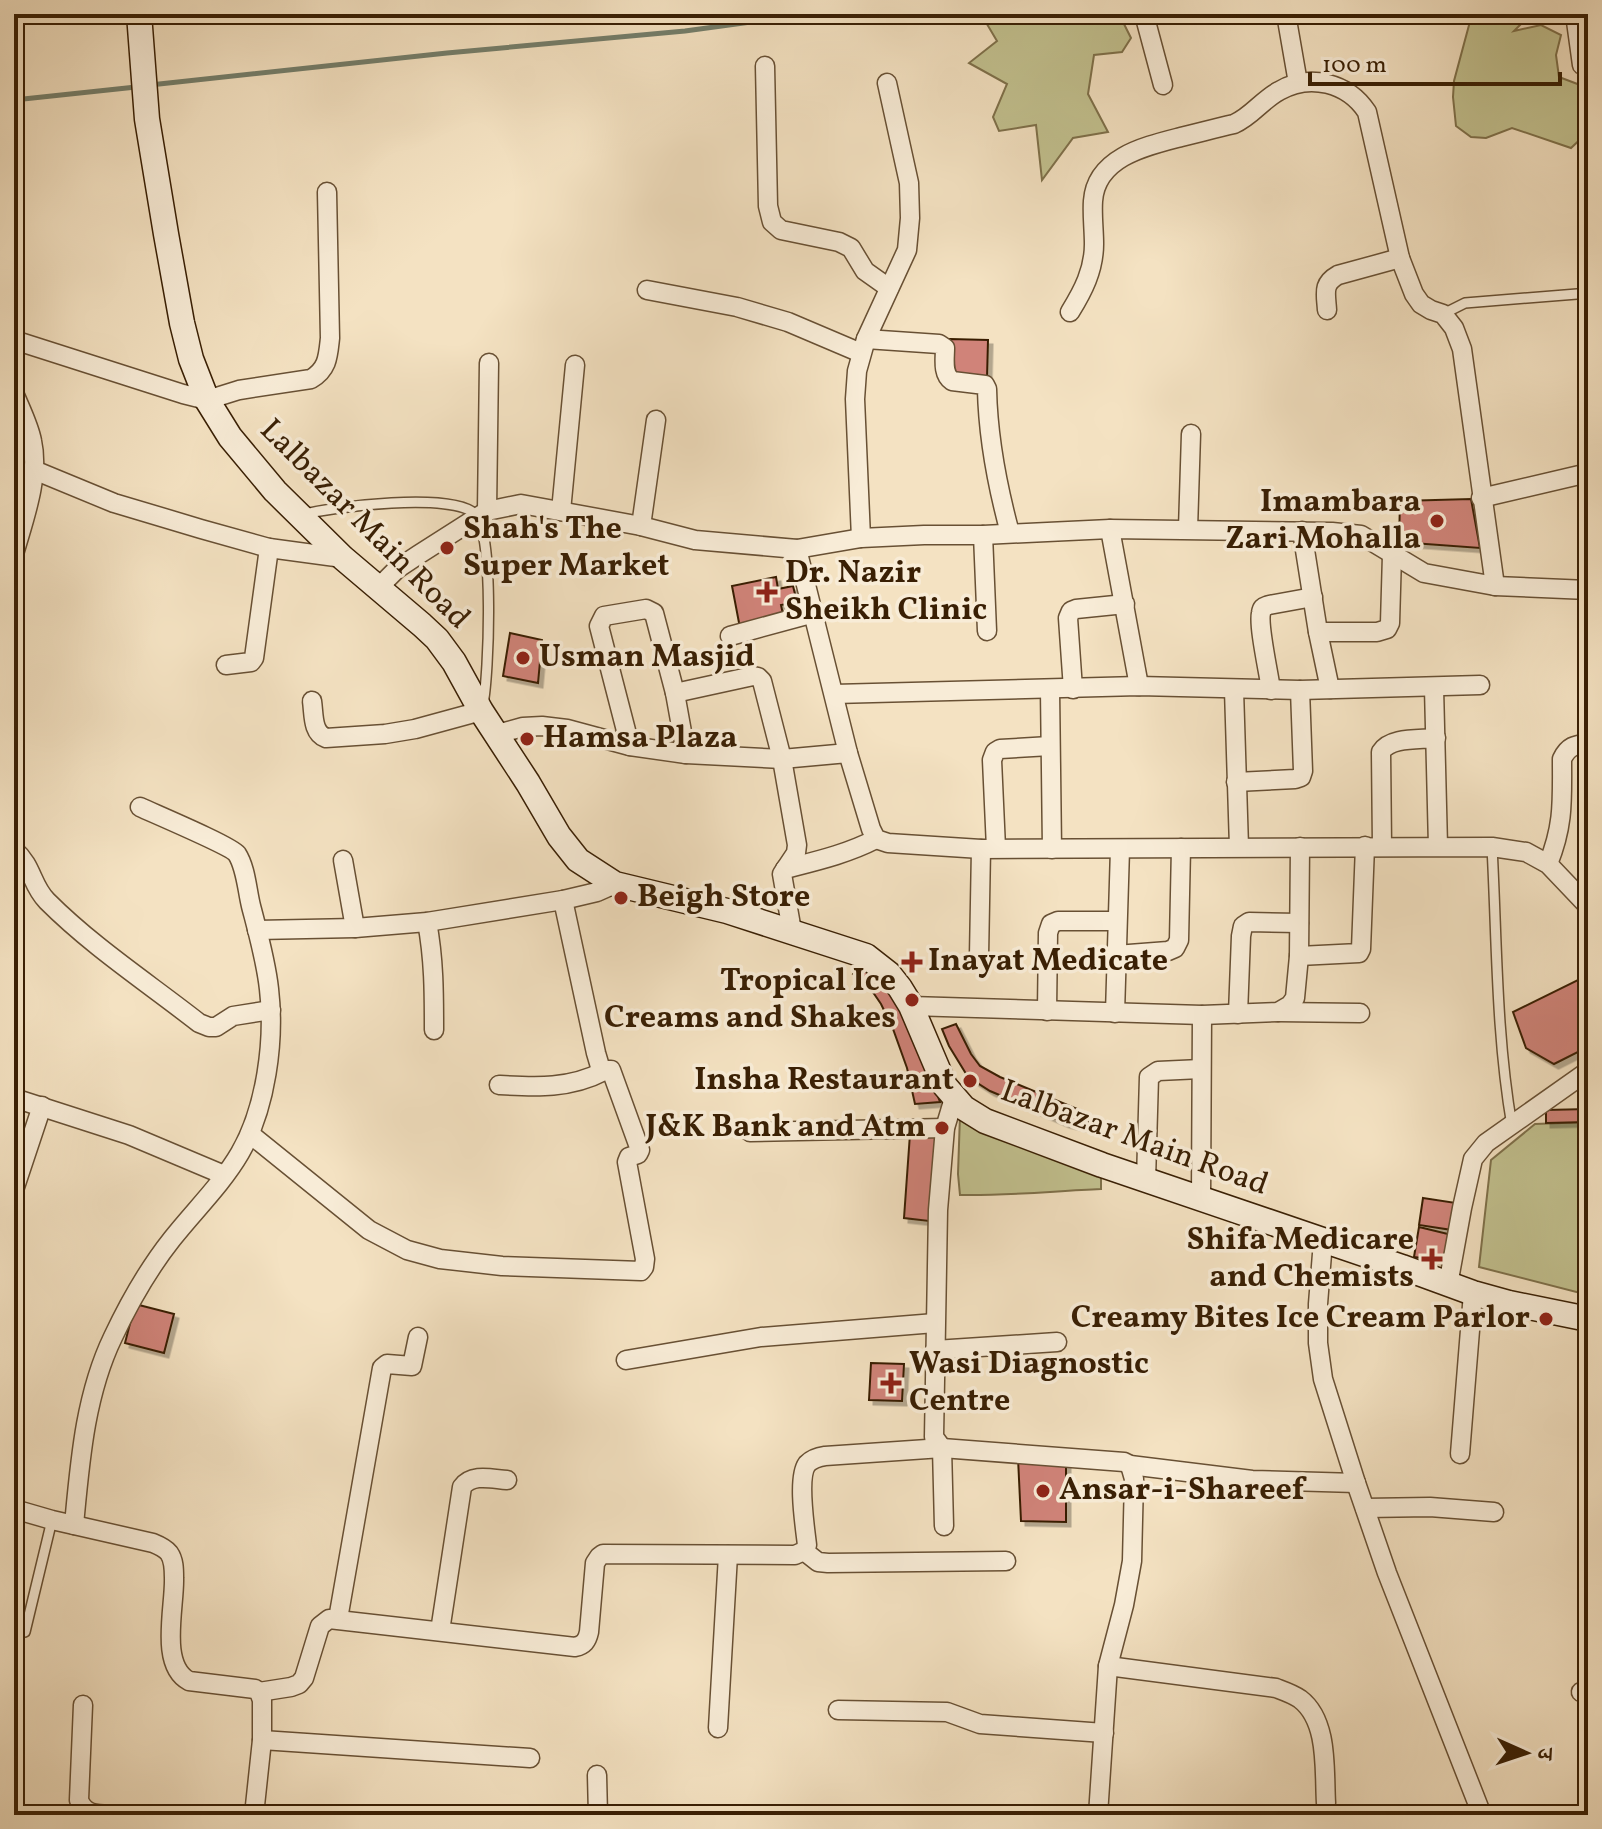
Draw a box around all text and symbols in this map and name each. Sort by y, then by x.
scale bar [1310,36,1560,86]
text: 100 m [1322,49,1387,83]
street label: Lalbazar Main Road [249,410,479,640]
place label: Imambara Zari Mohalla [1225,481,1421,562]
place label: Shah's The Super Market [463,508,669,589]
marker: Imambara Zari Mohalla [1428,512,1446,530]
marker: Shah's The Super Market [438,539,456,557]
place label: Dr. Nazir Sheikh Clinic [785,552,987,633]
marker: Dr. Nazir Sheikh Clinic [756,581,778,603]
place label: Usman Masjid [539,636,755,680]
marker: Usman Masjid [514,649,532,667]
place label: Hamsa Plaza [543,717,738,761]
marker: Hamsa Plaza [518,730,536,748]
place label: Beigh Store [637,876,810,920]
marker: Beigh Store [612,889,630,907]
place label: Inayat Medicate [928,940,1168,984]
marker: Inayat Medicate [903,953,921,971]
place label: Tropical Ice Creams and Shakes [604,960,896,1041]
marker: Tropical Ice Creams and Shakes [903,991,921,1009]
place label: Insha Restaurant [694,1059,954,1103]
street label: Lalbazar Main Road [994,1070,1274,1208]
marker: Insha Restaurant [961,1072,979,1090]
place label: J&K Bank and Atm [645,1106,926,1150]
marker: J&K Bank and Atm [933,1119,951,1137]
place label: Shifa Medicare and Chemists [1187,1219,1414,1300]
marker: Shifa Medicare and Chemists [1421,1248,1443,1270]
place label: Creamy Bites Ice Cream Parlor [1071,1297,1530,1341]
marker: Creamy Bites Ice Cream Parlor [1537,1310,1555,1328]
place label: Wasi Diagnostic Centre [909,1343,1149,1424]
marker: Wasi Diagnostic Centre [880,1372,902,1394]
place label: Ansar-i-Shareef [1059,1469,1307,1513]
marker: Ansar-i-Shareef [1034,1482,1052,1500]
north arrow [1486,1713,1566,1793]
text: उ [1528,1746,1559,1762]

